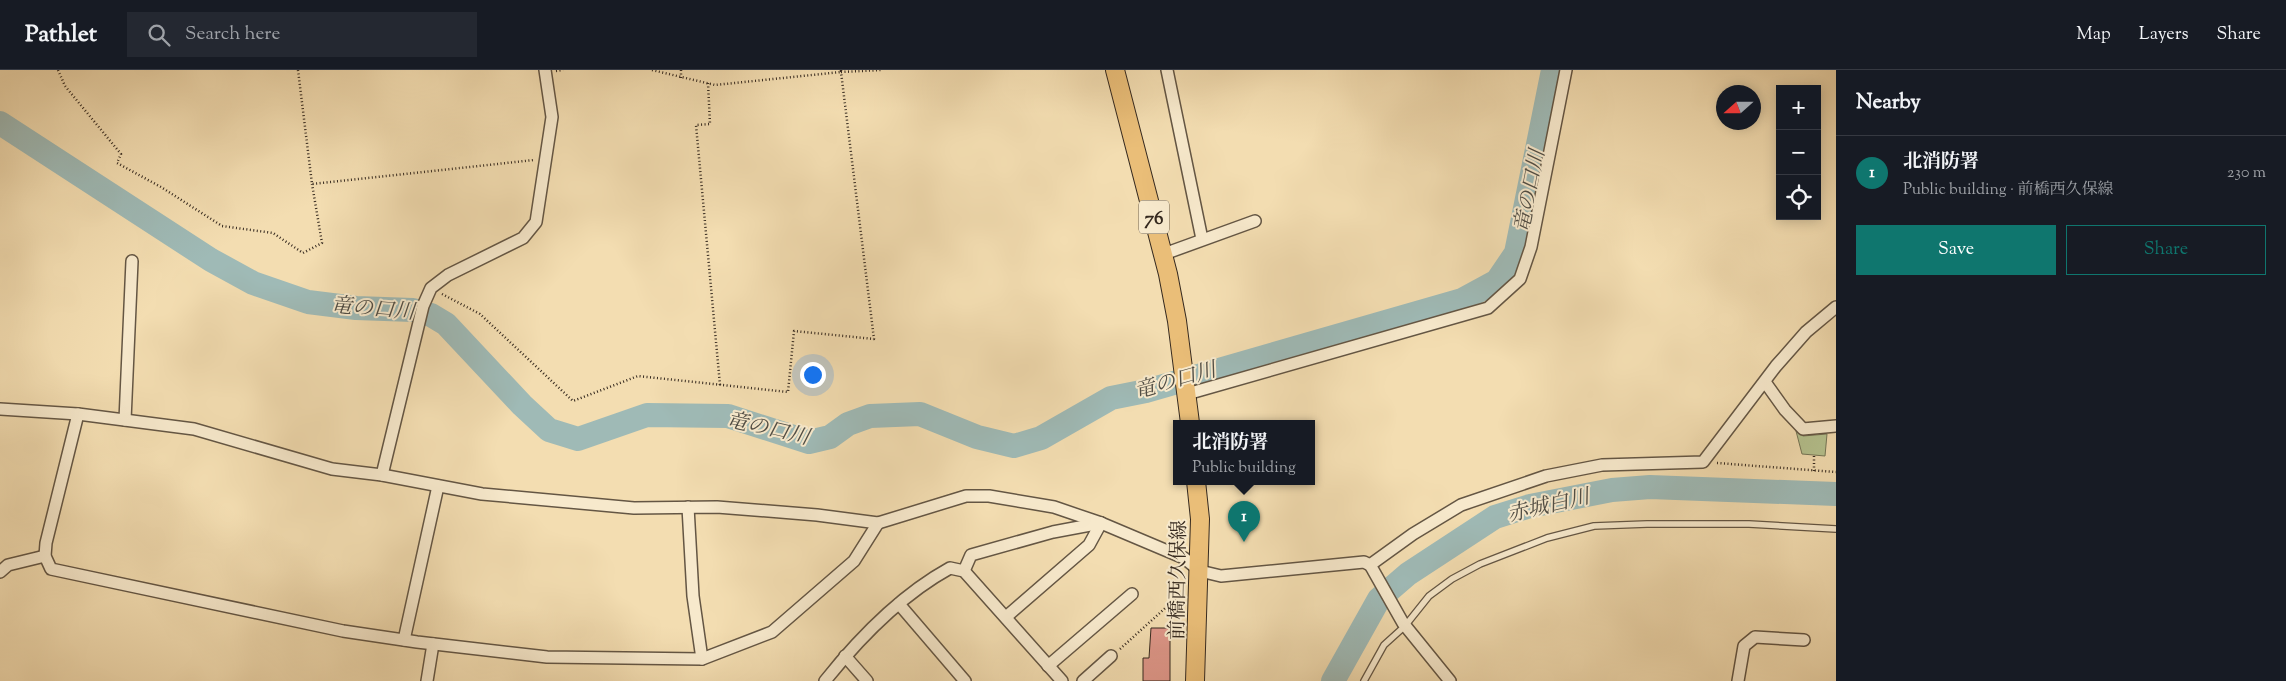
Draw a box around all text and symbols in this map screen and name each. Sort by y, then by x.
search box [127,12,477,57]
text: Pathlet [25,18,97,52]
icon: search [145,21,173,49]
text: Search here [185,21,280,48]
text: Map [2076,22,2111,48]
text: Layers [2139,22,2189,48]
text: Share [2217,22,2261,48]
north arrow [1716,85,1761,130]
map controls [1776,85,1821,220]
button: + [1776,85,1821,130]
text: Nearby [1856,88,1921,118]
button: − [1776,130,1821,175]
water label: 竜の口川 [1508,145,1554,235]
text: 北消防署 [1903,149,1979,176]
text: 1 [1869,162,1875,185]
text: 230 m [2227,162,2266,185]
button: locate [1776,175,1821,220]
text: Public building · 前橋西久保線 [1903,179,2113,202]
road number: 76 [1139,200,1169,233]
button: Save [1856,225,2056,275]
button: Share [2066,225,2266,275]
water label: 竜の口川 [330,291,418,329]
water label: 竜の口川 [1131,355,1222,408]
your location [800,362,826,388]
water label: 竜の口川 [723,406,814,454]
popup [1173,420,1315,485]
text: 北消防署 [1192,430,1268,457]
text: Public building [1192,457,1296,480]
water label: 赤城白川 [1504,482,1595,531]
pin: 1 [1228,501,1260,542]
street label: 前橋西久保線 [1164,520,1195,640]

